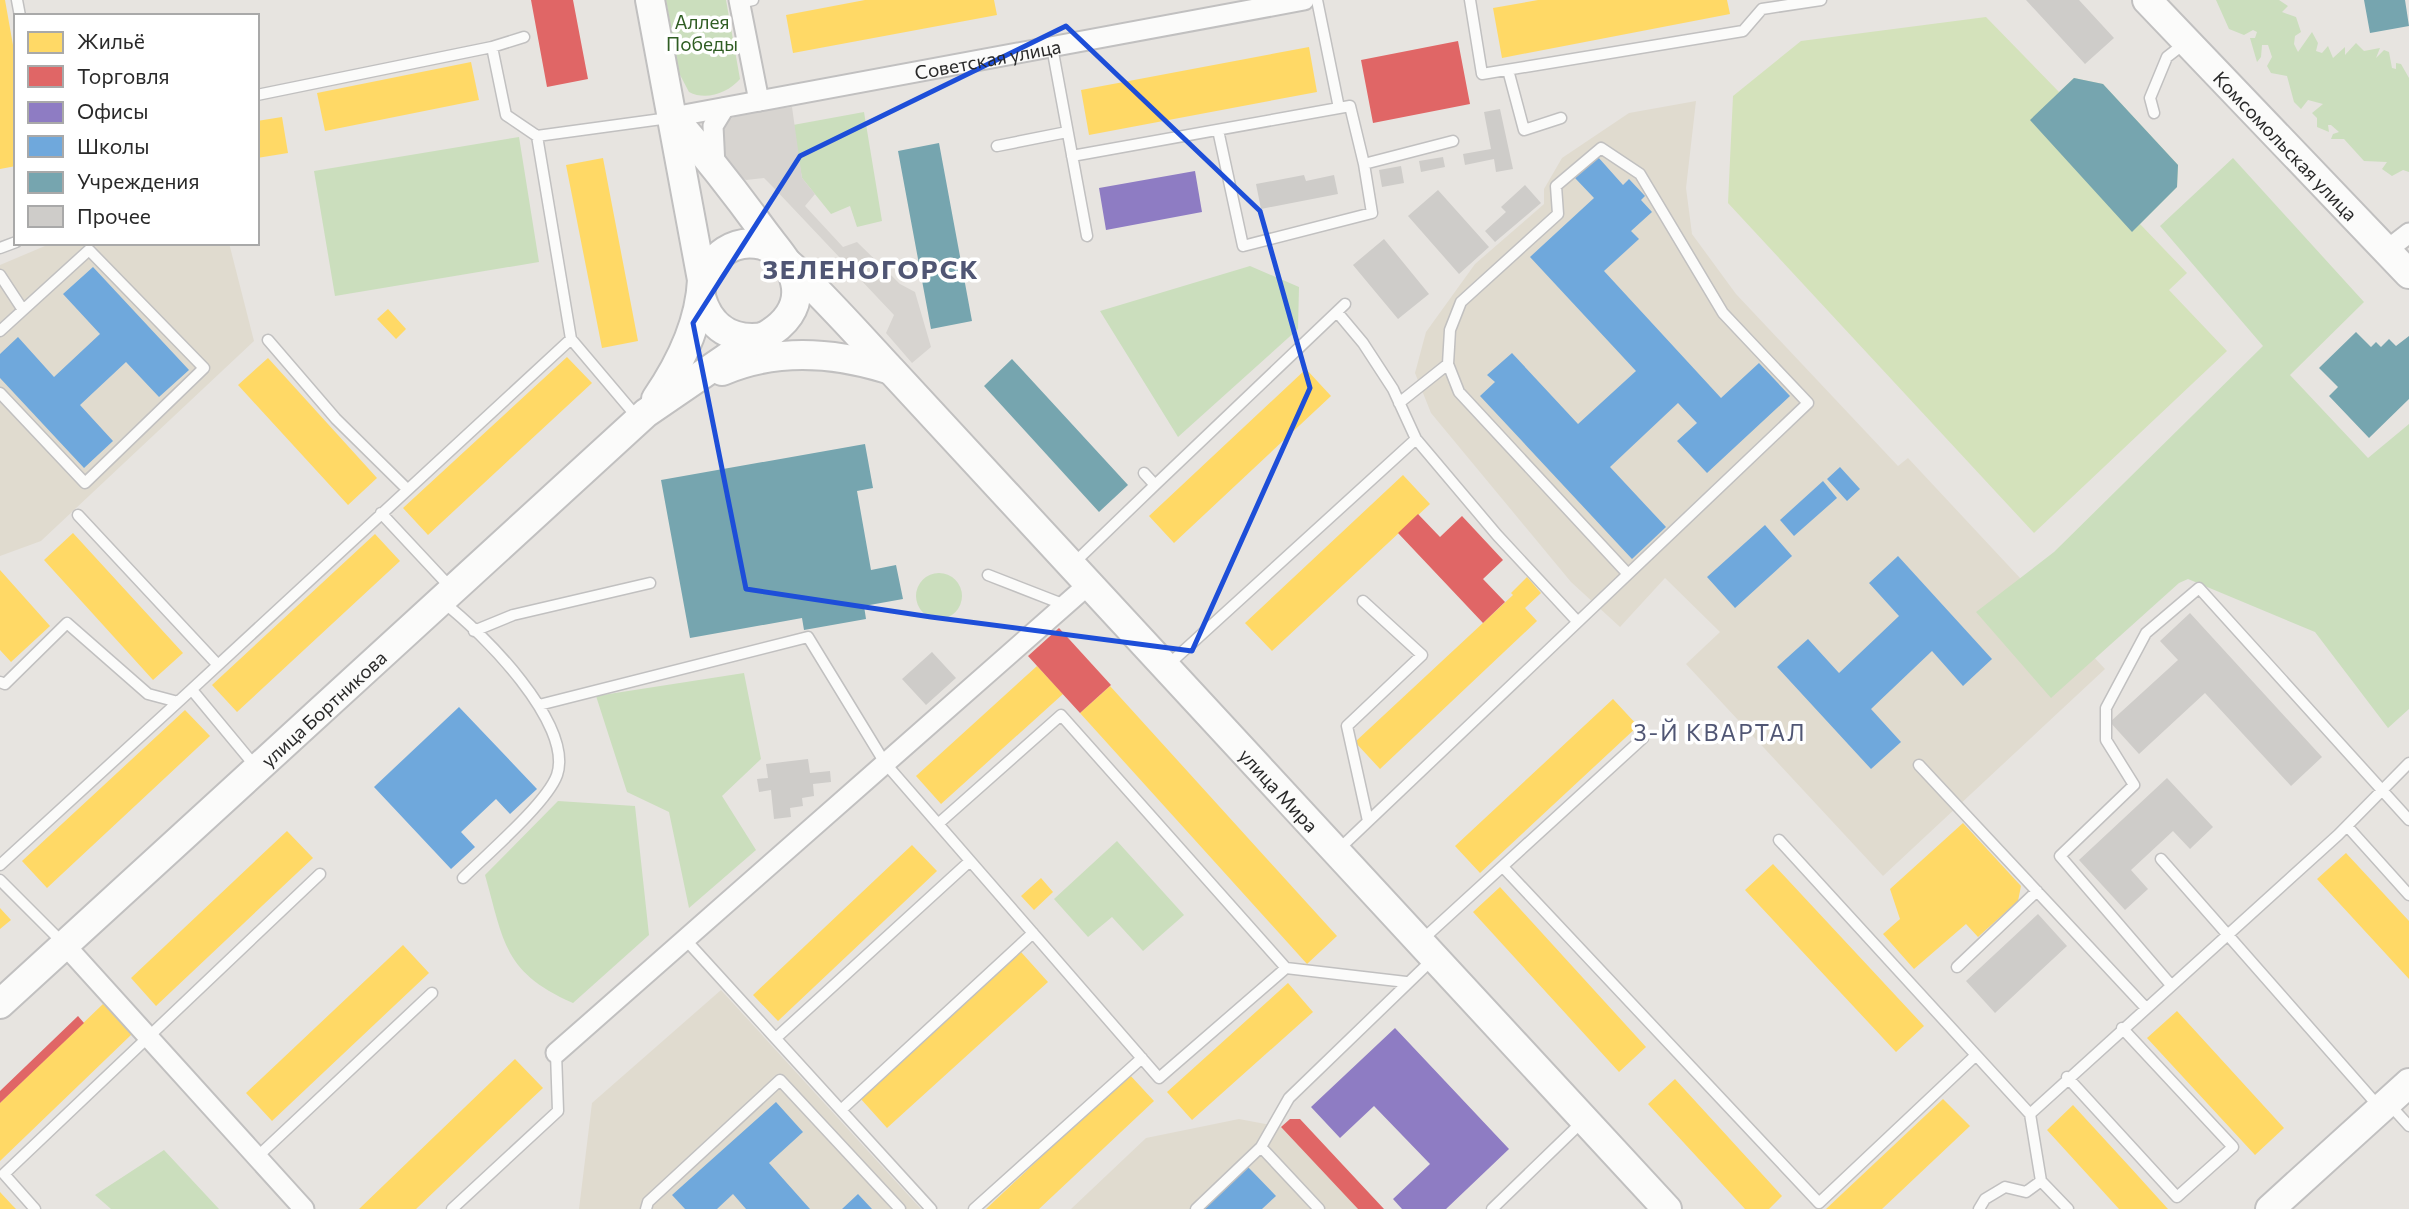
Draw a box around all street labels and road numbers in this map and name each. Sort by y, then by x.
street label: Советская улица [913,34,1063,83]
street label: Комсомольская улица [2209,66,2363,225]
street label: улица Бортникова [256,645,391,771]
street label: улица Мира [1235,743,1324,836]

